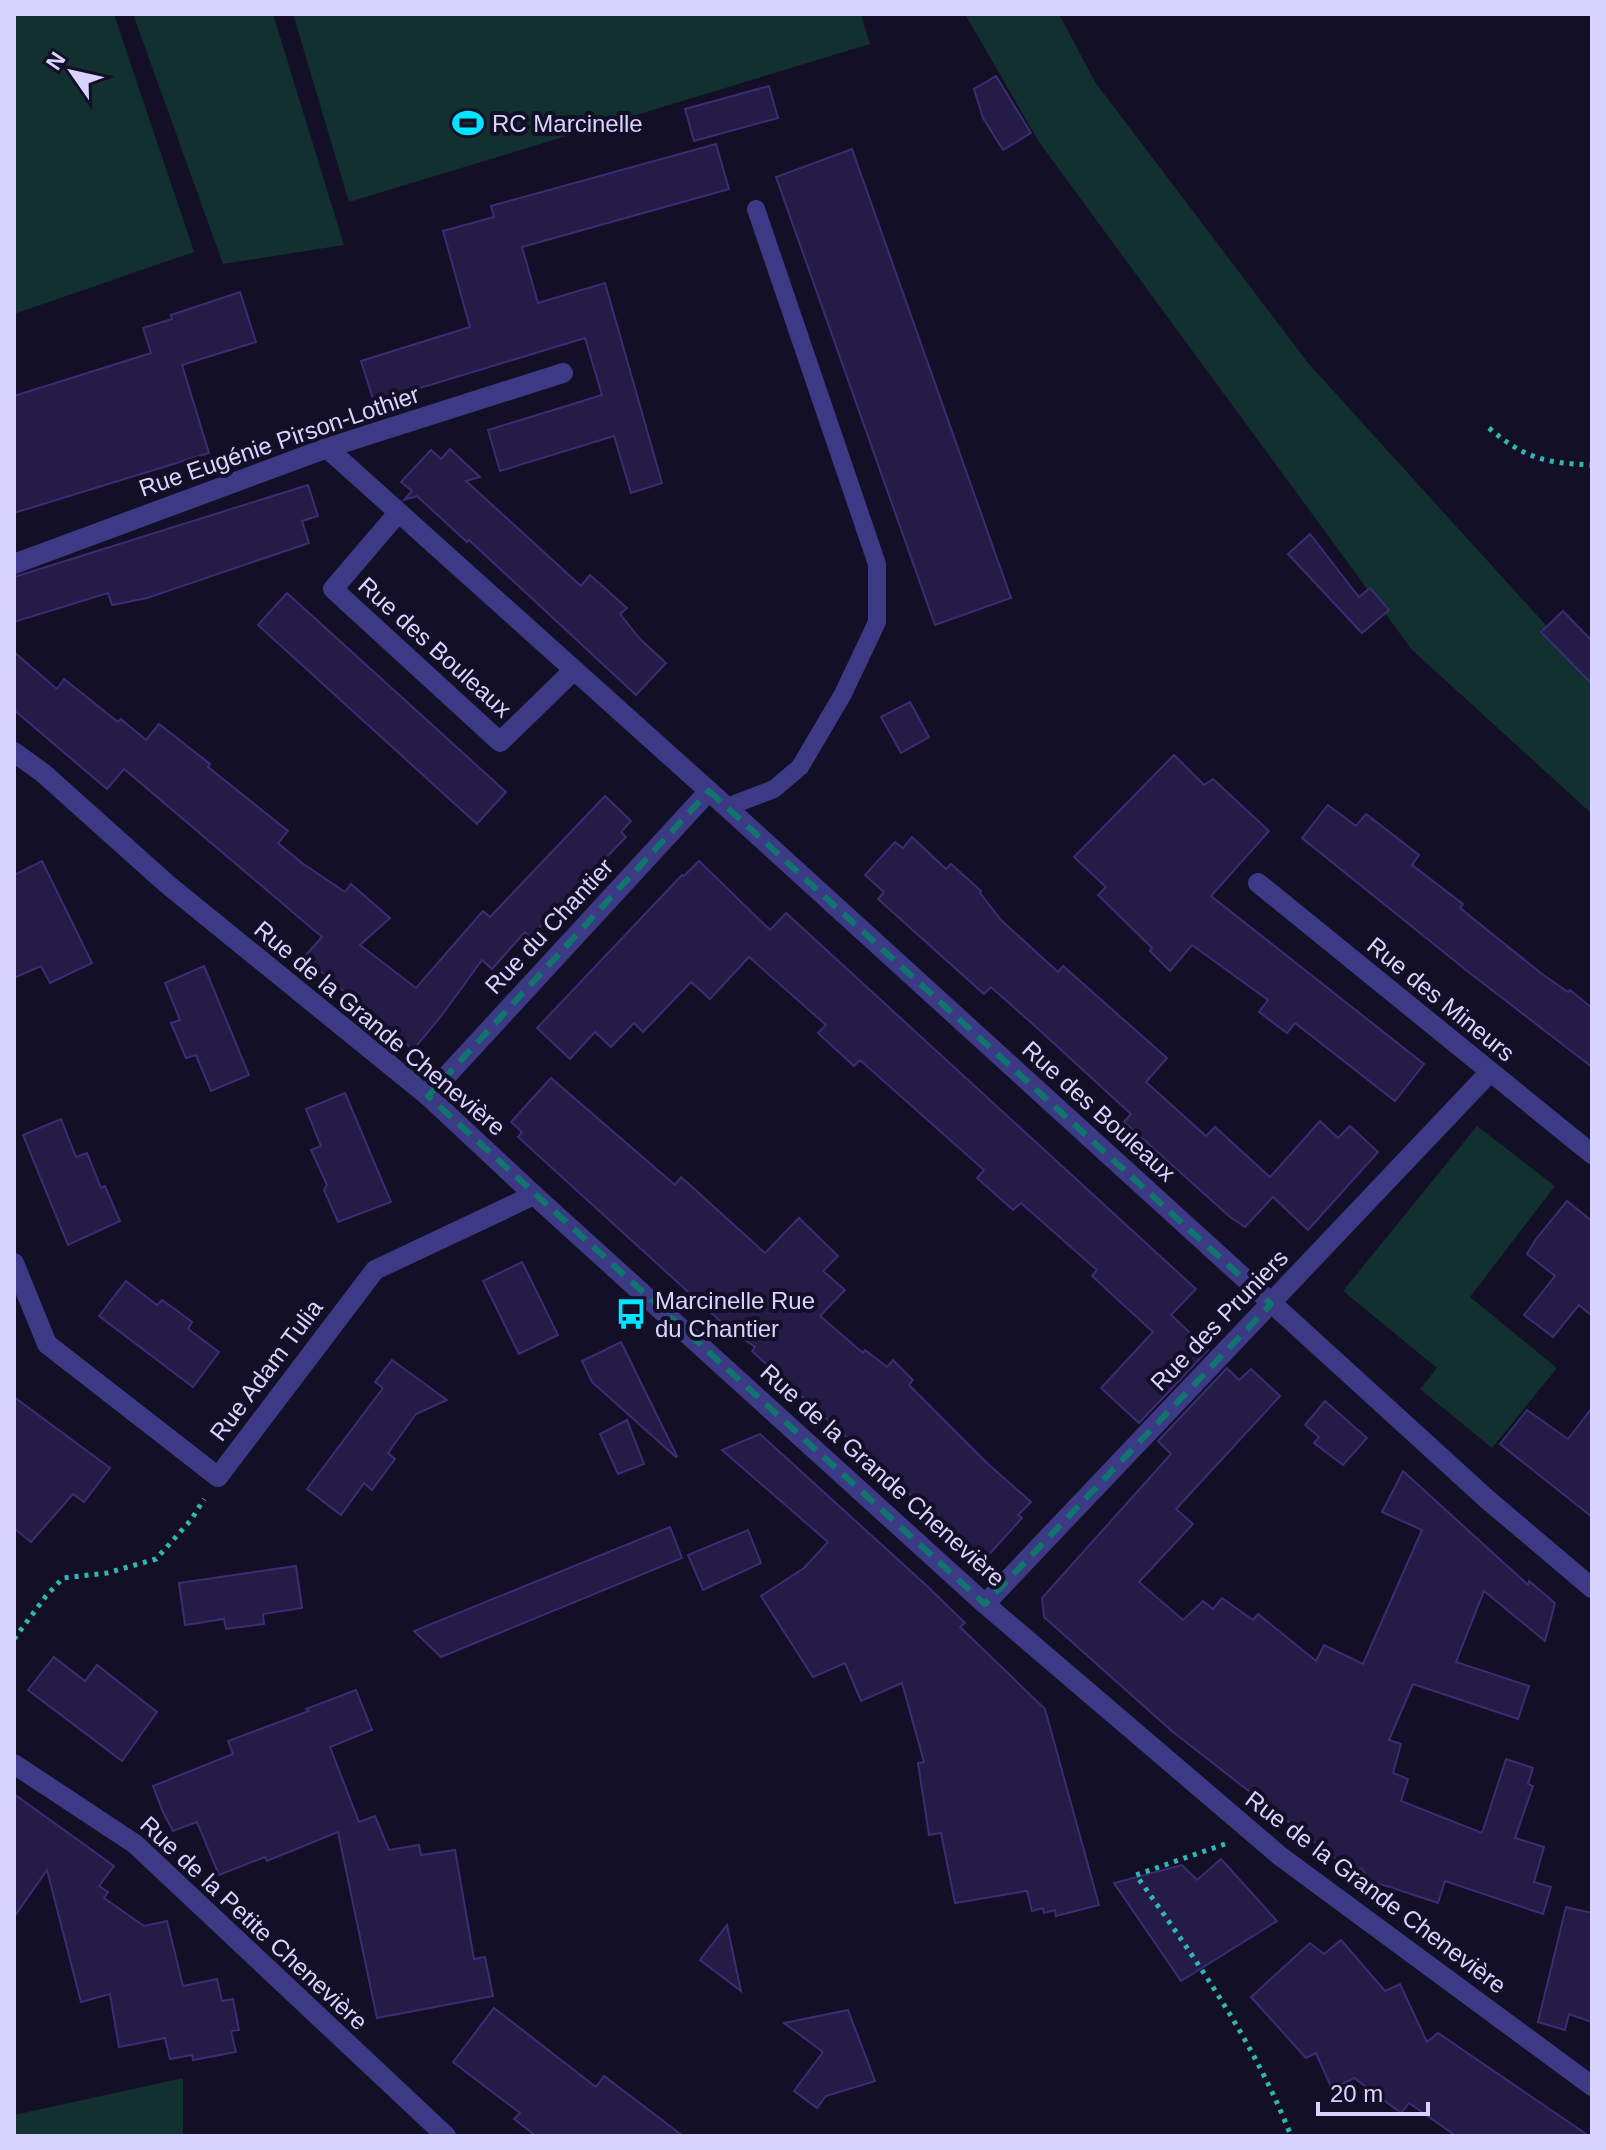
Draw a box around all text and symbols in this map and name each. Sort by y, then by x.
north arrow [32,32,112,112]
text: N [41,48,71,75]
sports icon: RC Marcinelle [451,106,485,140]
place label: RC Marcinelle [492,110,643,137]
street label: Rue Eugénie Pirson-Lothier [135,380,423,502]
street label: Rue des Bouleaux [353,571,517,723]
street label: Rue du Chantier [480,853,618,999]
street label: Rue de la Grande Chenevière [249,915,511,1141]
street label: Rue des Mineurs [1362,931,1520,1067]
street label: Rue des Bouleaux [1017,1035,1181,1187]
street label: Rue des Pruniers [1145,1244,1293,1396]
place label: Marcinelle Rue du Chantier [655,1287,815,1342]
street label: Rue Adam Tulia [204,1294,328,1446]
bus stop icon: Marcinelle Rue du Chantier [614,1297,648,1331]
street label: Rue de la Grande Chenevière [755,1358,1011,1592]
street label: Rue de la Grande Chenevière [1241,1785,1511,1999]
street label: Rue de la Petite Chenevière [135,1811,373,2035]
scale bar [1318,2066,1428,2116]
text: 20 m [1330,2080,1383,2107]

